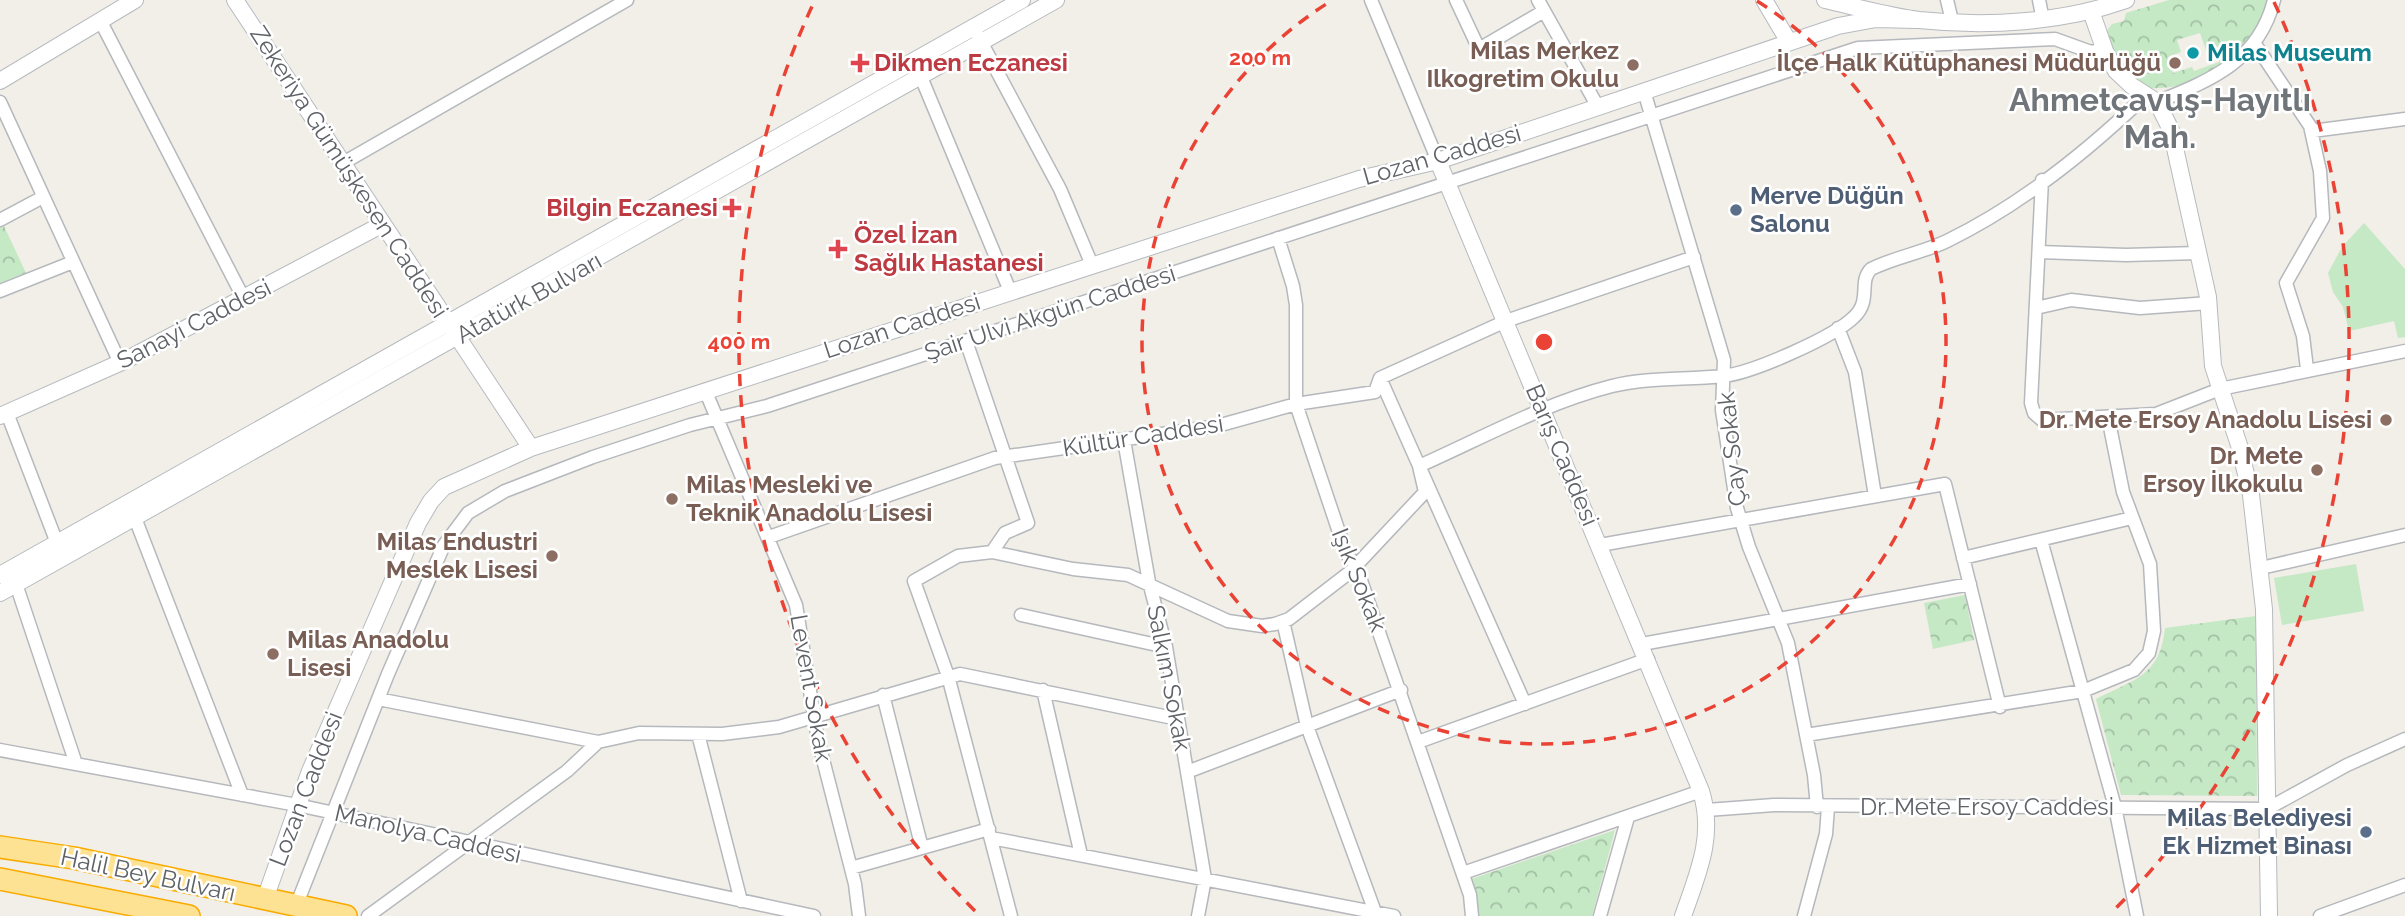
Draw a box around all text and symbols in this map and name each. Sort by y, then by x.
street label: Zekeriya Gümüşkesen Caddesi [244,20,455,323]
place label: Milas Merkez Ilkogretim Okulu [1426,36,1619,93]
place label: Milas Museum [2207,38,2372,67]
text: 200 m [1229,45,1291,70]
marker: Milas Museum [2185,45,2201,61]
place label: Dikmen Eczanesi [874,48,1068,77]
place label: İlçe Halk Kütüphanesi Müdürlüğü [1776,48,2161,77]
marker: Dikmen Eczanesi [852,55,868,71]
marker: İlçe Halk Kütüphanesi Müdürlüğü [2167,55,2183,71]
marker: Milas Merkez Ilkogretim Okulu [1625,57,1641,73]
district label: Ahmetçavuş-Hayıtlı Mah. [2009,81,2311,155]
street label: Lozan Caddesi [1359,118,1524,191]
place label: Merve Düğün Salonu [1750,181,1904,238]
place label: Bilgin Eczanesi [546,193,718,222]
marker: Bilgin Eczanesi [724,200,740,216]
marker: Merve Düğün Salonu [1728,202,1744,218]
place label: Özel İzan Sağlık Hastanesi [854,220,1044,277]
marker: Özel İzan Sağlık Hastanesi [828,239,848,259]
street label: Atatürk Bulvarı [451,246,607,349]
street label: Şair Ulvi Akgün Caddesi [921,258,1179,367]
street label: Sanayi Caddesi [112,272,276,375]
street label: Lozan Caddesi [820,287,984,365]
text: 400 m [708,329,770,354]
centre of rings [1532,330,1556,354]
street label: Barış Caddesi [1520,380,1605,530]
street label: Çay Sokak [1711,390,1752,508]
place label: Dr. Mete Ersoy Anadolu Lisesi [2039,405,2372,434]
street label: Kültür Caddesi [1060,408,1225,463]
marker: Dr. Mete Ersoy Anadolu Lisesi [2378,412,2394,428]
place label: Dr. Mete Ersoy İlkokulu [2143,441,2303,498]
marker: Dr. Mete Ersoy İlkokulu [2309,462,2325,478]
place label: Milas Mesleki ve Teknik Anadolu Lisesi [686,470,932,527]
marker: Milas Mesleki ve Teknik Anadolu Lisesi [664,491,680,507]
street label: Işık Sokak [1326,524,1393,636]
place label: Milas Endustri Meslek Lisesi [377,527,538,584]
marker: Milas Endustri Meslek Lisesi [544,548,560,564]
street label: Salkım Sokak [1141,603,1198,753]
street label: Levent Sokak [784,612,839,764]
place label: Milas Anadolu Lisesi [287,625,449,682]
marker: Milas Anadolu Lisesi [265,646,281,662]
street label: Lozan Caddesi [263,708,348,870]
street label: Dr. Mete Ersoy Caddesi [1860,792,2114,821]
street label: Manolya Caddesi [332,798,524,869]
place label: Milas Belediyesi Ek Hizmet Binası [2162,803,2352,860]
marker: Milas Belediyesi Ek Hizmet Binası [2358,824,2374,840]
street label: Halil Bey Bulvarı [58,842,238,907]

